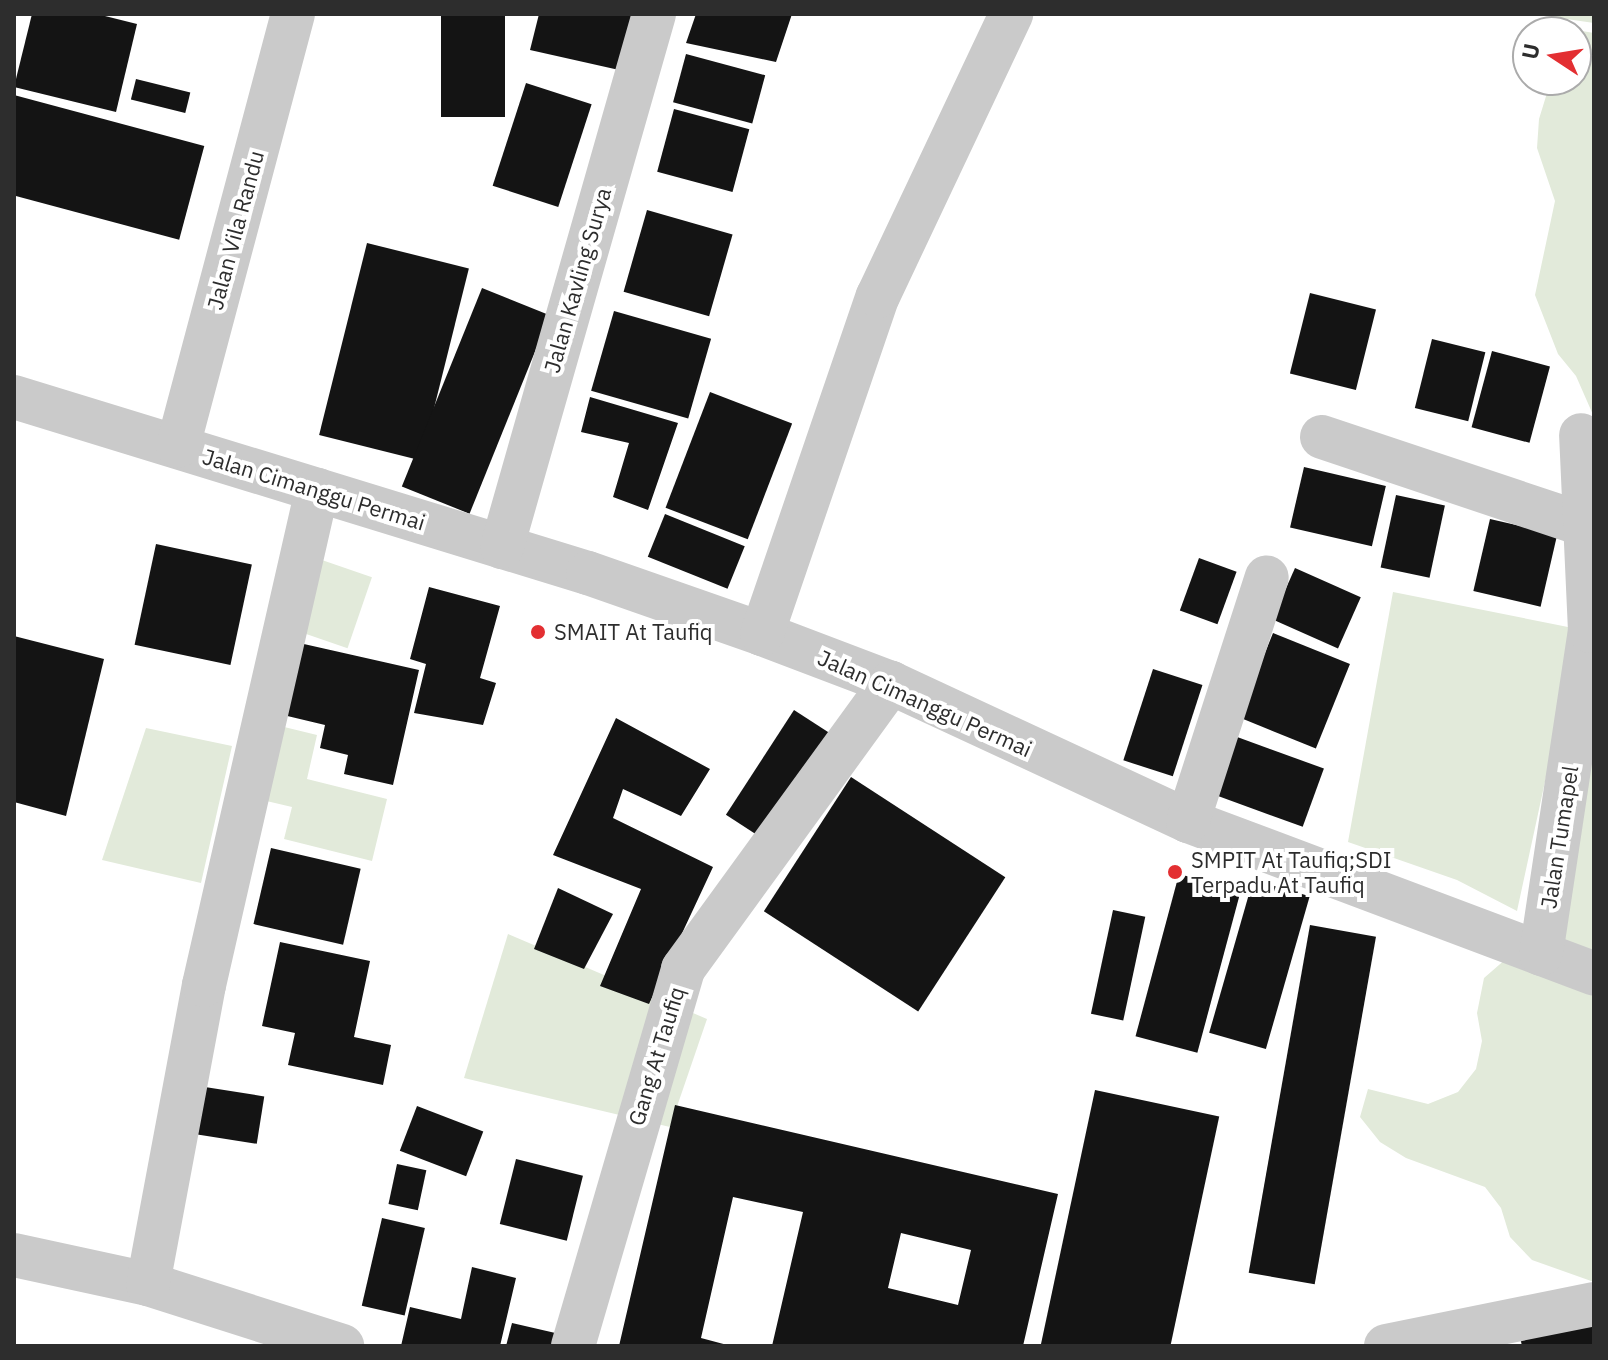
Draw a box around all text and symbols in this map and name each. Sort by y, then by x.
north arrow [1512,16,1592,96]
text: U [1514,41,1546,62]
street label: Jalan Vila Randu [201,148,269,312]
street label: Jalan Kavling Surya [538,184,616,376]
street label: Jalan Cimanggu Permai [200,443,428,535]
place label: SMAIT At Taufiq [554,619,713,645]
marker: SMAIT At Taufiq [529,623,547,641]
street label: Jalan Cimanggu Permai [814,644,1036,762]
street label: Jalan Tumapel [1535,764,1583,910]
place label: SMPIT At Taufiq;SDI Terpadu At Taufiq [1191,846,1392,898]
marker: SMPIT At Taufiq;SDI Terpadu At Taufiq [1166,863,1184,881]
street label: Gang At Taufiq [622,983,690,1129]

